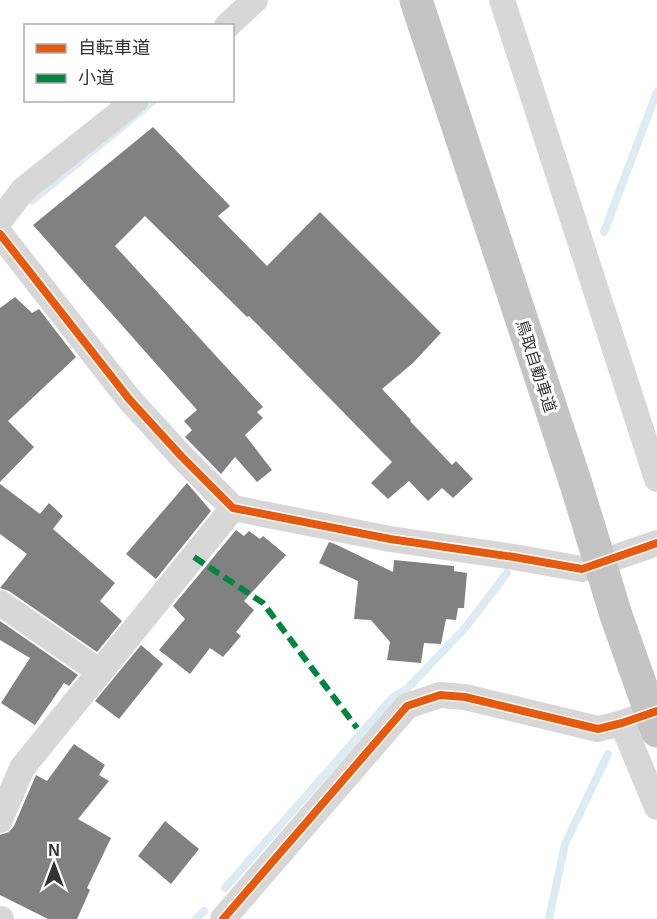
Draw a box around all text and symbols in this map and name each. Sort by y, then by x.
legend [24,24,234,102]
text: 自転車道 [78,38,150,58]
text: 小道 [78,68,114,88]
street label: 鳥取自動車道 [513,318,559,414]
north arrow [24,835,84,895]
text: N [48,842,60,859]

